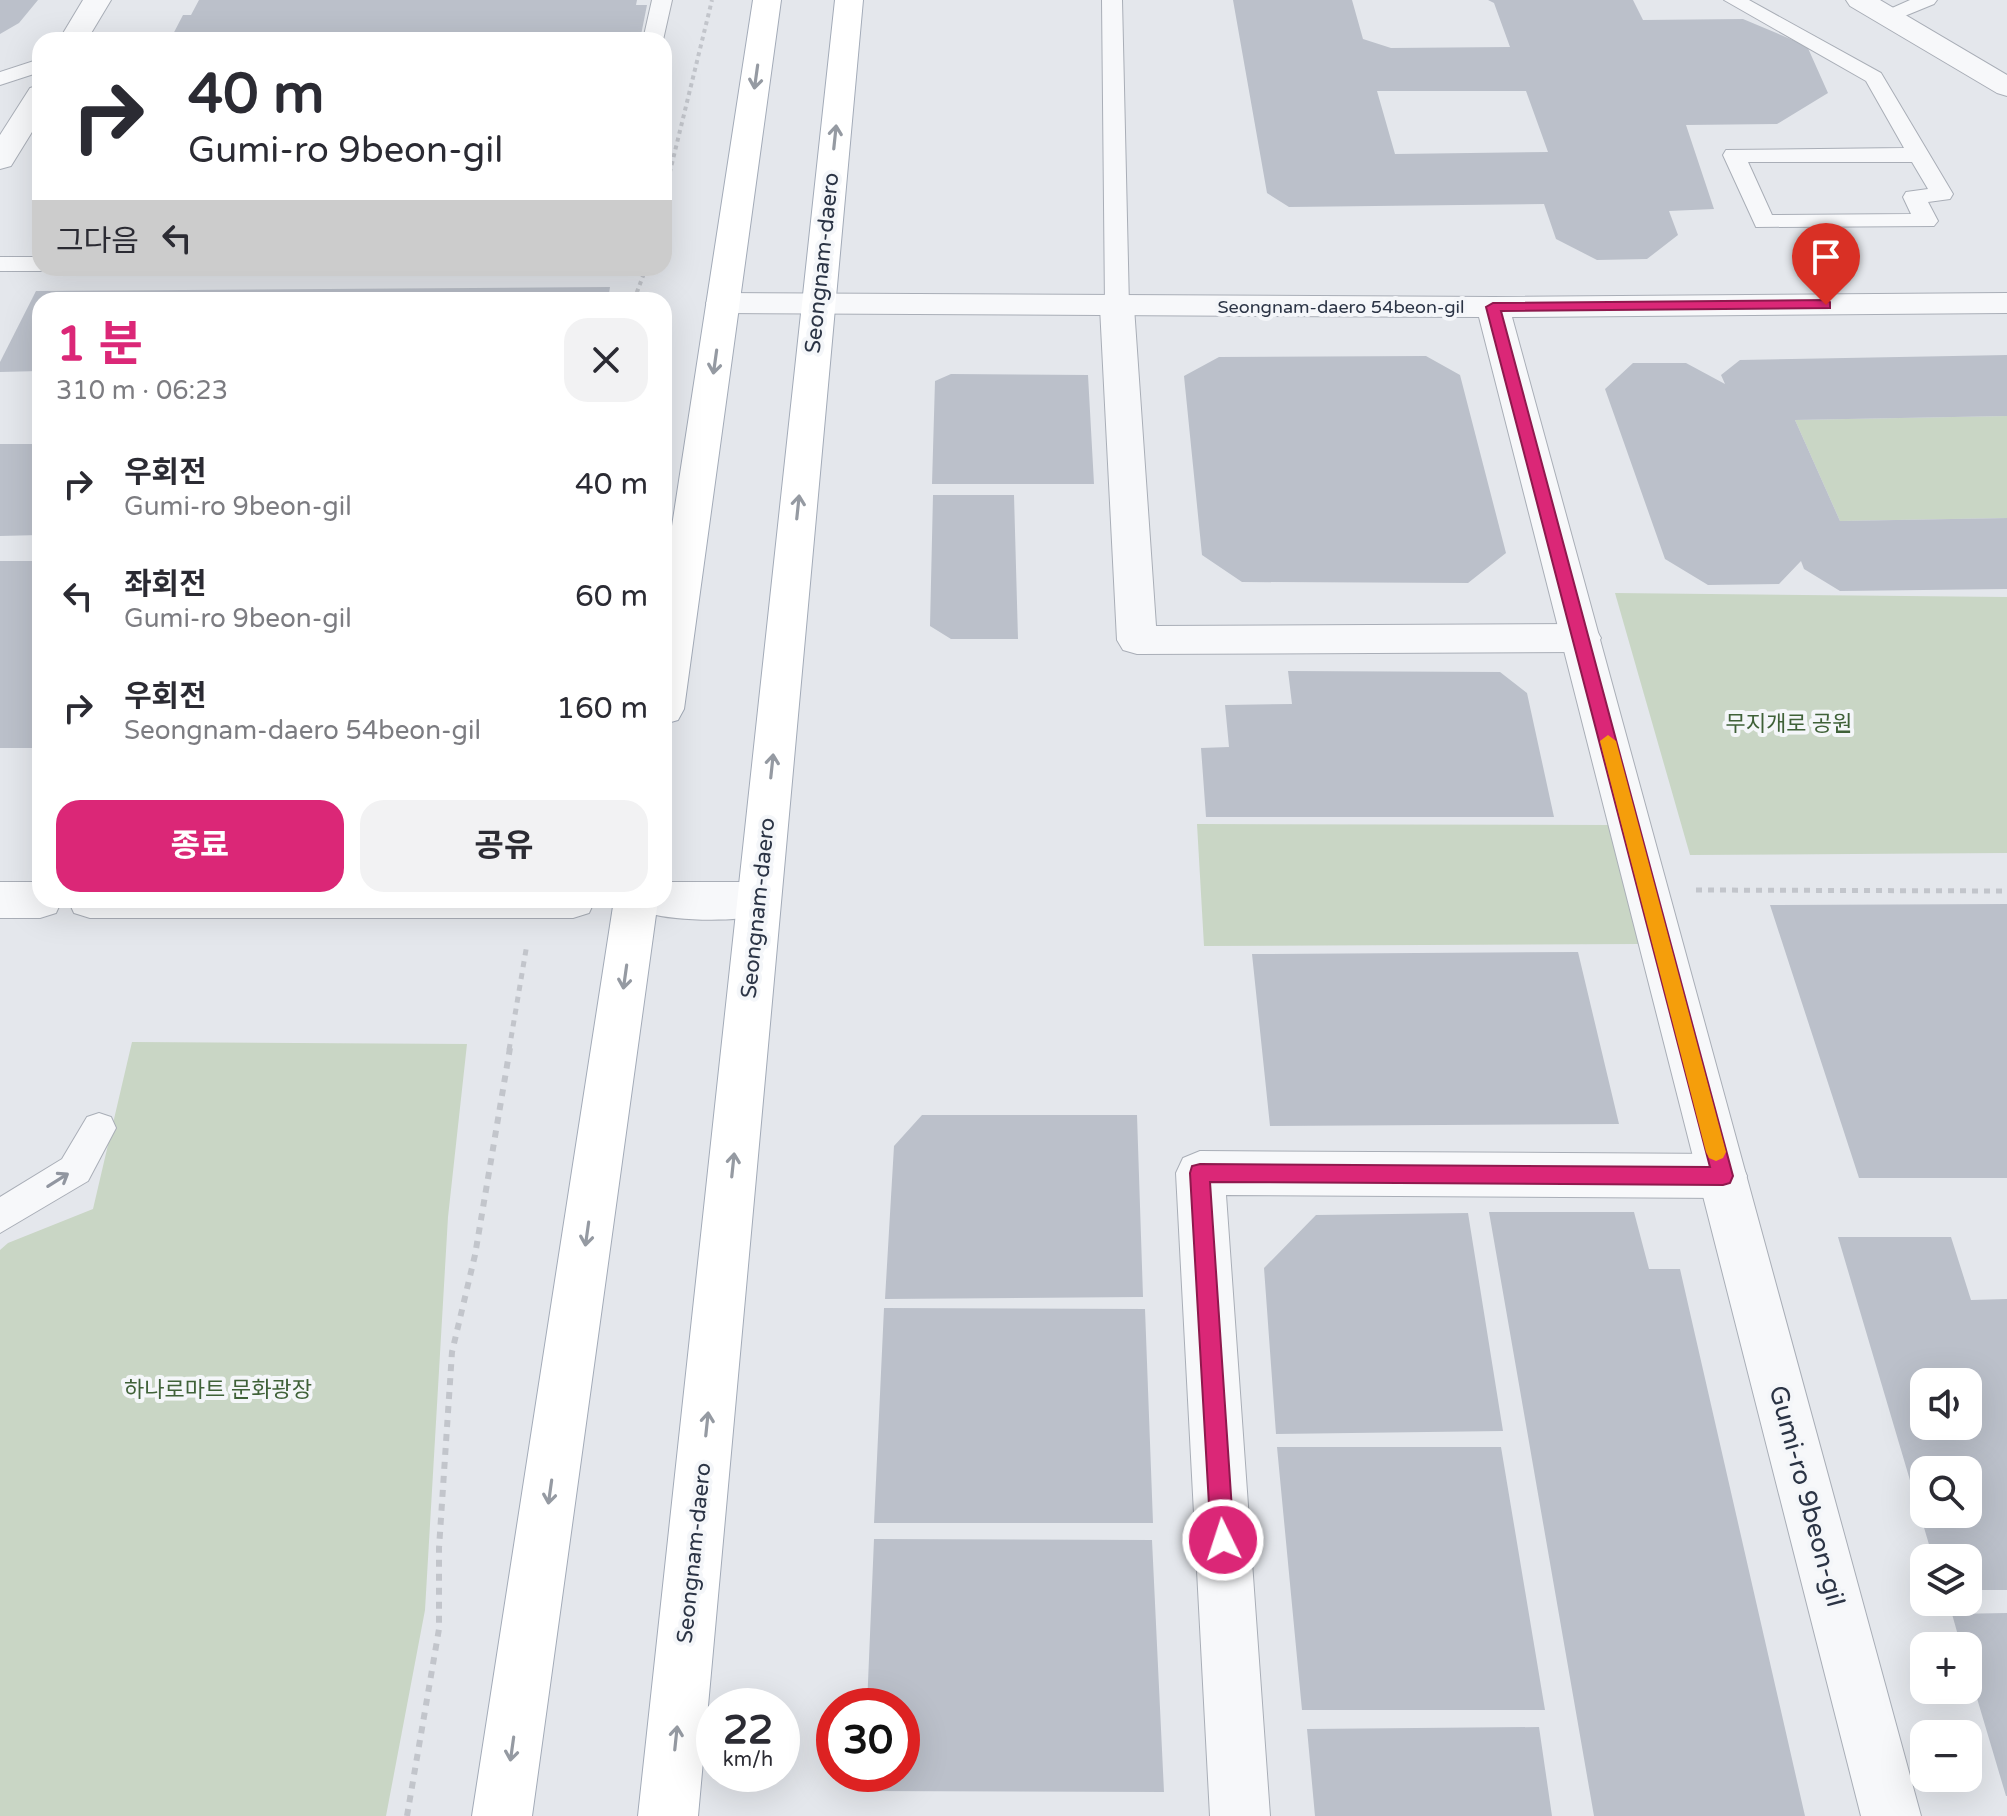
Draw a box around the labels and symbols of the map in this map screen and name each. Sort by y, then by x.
one-way arrow [748,64,763,89]
one-way arrow [828,124,843,151]
street label: Seongnam-daero [800,171,844,355]
pin [1792,223,1860,305]
street label: Seongnam-daero 54beon-gil [1217,296,1465,318]
one-way arrow [707,349,722,374]
one-way arrow [791,495,806,521]
park label: 무지개로 공원 [1725,711,1853,737]
one-way arrow [765,753,780,780]
street label: Seongnam-daero [736,816,780,1000]
one-way arrow [617,964,632,989]
one-way arrow [725,1152,740,1179]
one-way arrow [46,1172,69,1188]
one-way arrow [579,1221,594,1247]
park label: 하나로마트 문화광장 [124,1377,312,1403]
street label: Gumi-ro 9beon-gil [1763,1382,1851,1610]
one-way arrow [700,1411,715,1438]
street label: Seongnam-daero [672,1461,716,1645]
one-way arrow [542,1479,557,1504]
position arrow [1181,1498,1265,1582]
speed limit sign: 30 [816,1688,920,1792]
one-way arrow [668,1725,683,1752]
one-way arrow [504,1736,519,1761]

